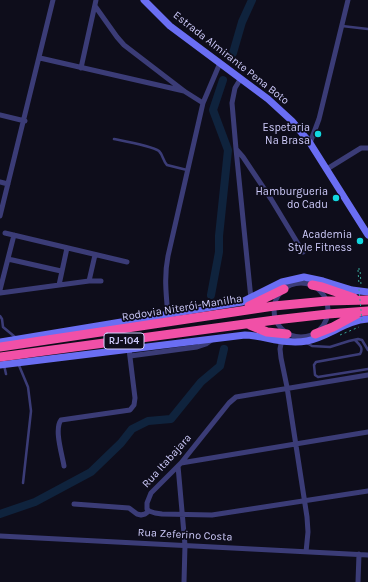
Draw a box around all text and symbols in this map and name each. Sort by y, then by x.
street label: Estrada Almirante Pena Boto [170,9,292,107]
place label: Espetaria Na Brasa [262,121,310,147]
marker: Espetaria Na Brasa [313,129,323,139]
place label: Hamburgueria do Cadu [255,185,328,211]
marker: Hamburgueria do Cadu [331,193,341,203]
place label: Academia Style Fitness [288,228,352,254]
marker: Academia Style Fitness [355,236,365,246]
street label: Rodovia Niterói-Manilha [121,292,243,324]
road number: RJ-104 [104,333,144,349]
street label: Rua Itabajara [140,432,194,490]
street label: Rua Zeferino Costa [137,526,233,544]

